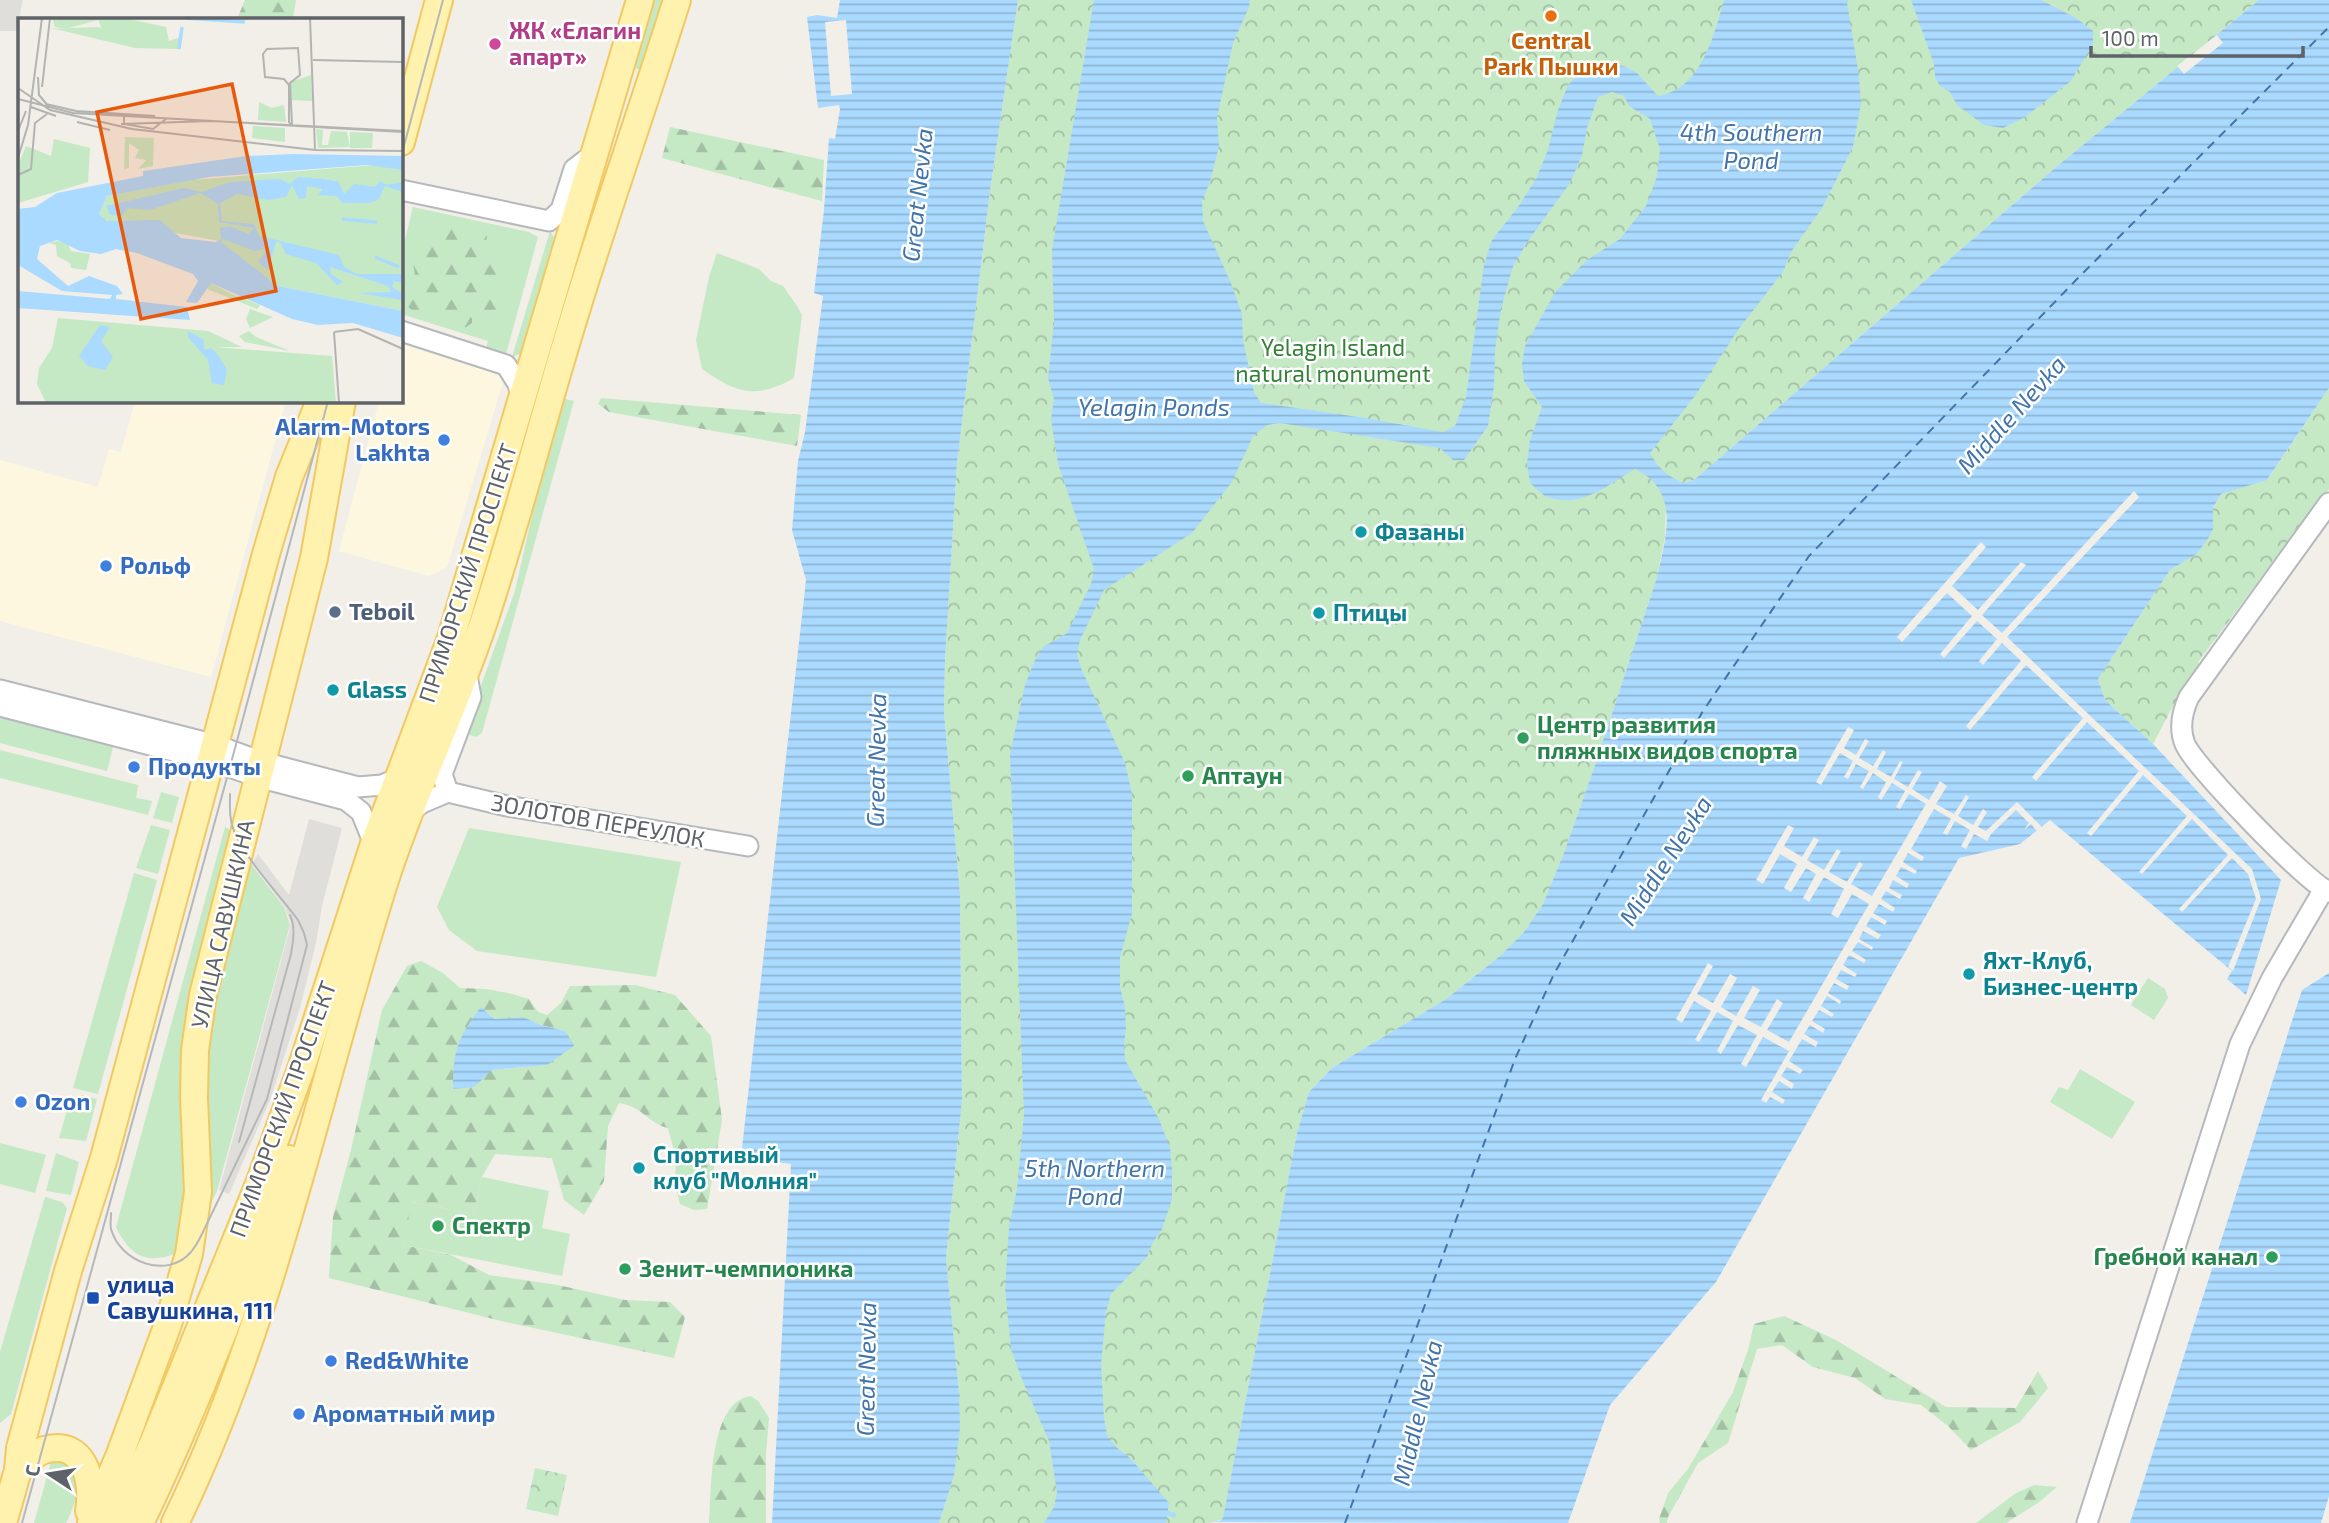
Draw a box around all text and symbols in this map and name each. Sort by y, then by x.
marker: Central Park Пышки [1543,8,1559,24]
scale bar [2091,14,2303,58]
place label: ЖК «Елагин апарт» [509,16,641,70]
inset map [18,18,402,402]
text: 100 m [2102,25,2159,50]
place label: Central Park Пышки [1484,26,1619,80]
marker: ЖК «Елагин апарт» [487,36,503,52]
water label: 4th Southern Pond [1680,117,1822,174]
water label: Great Nevka [895,127,938,263]
park label: Yelagin Island natural monument [1235,333,1431,387]
water label: Middle Nevka [1950,349,2071,479]
water label: Yelagin Ponds [1078,392,1230,421]
place label: Alarm-Motors Lakhta [275,412,430,466]
marker: Alarm-Motors Lakhta [436,432,452,448]
street label: ПРИМОРСКИЙ ПРОСПЕКТ [412,440,522,706]
place label: Фазаны [1375,517,1465,545]
marker: Фазаны [1353,524,1369,540]
place label: Рольф [120,551,191,579]
marker: Рольф [98,558,114,574]
place label: Teboil [349,597,415,625]
place label: Птицы [1333,598,1407,626]
marker: Teboil [327,604,343,620]
marker: Птицы [1311,605,1327,621]
place label: Glass [347,675,407,703]
marker: Glass [325,682,341,698]
water label: Great Nevka [860,693,891,827]
place label: Центр развития пляжных видов спорта [1537,710,1798,764]
marker: Центр развития пляжных видов спорта [1515,730,1531,746]
place label: Продукты [148,752,261,780]
marker: Продукты [126,759,142,775]
place label: Аптаун [1202,761,1283,789]
marker: Аптаун [1180,768,1196,784]
street label: ЗОЛОТОВ ПЕРЕУЛОК [489,787,707,853]
water label: Middle Nevka [1612,790,1717,930]
street label: УЛИЦА САВУШКИНА [184,816,260,1031]
place label: Яхт-Клуб, Бизнес-центр [1983,946,2138,1000]
marker: Яхт-Клуб, Бизнес-центр [1961,966,1977,982]
street label: ПРИМОРСКИЙ ПРОСПЕКТ [223,977,342,1241]
place label: Ozon [35,1087,90,1115]
marker: Ozon [13,1094,29,1110]
place label: Спортивый клуб "Молния" [653,1140,817,1194]
water label: 5th Northern Pond [1025,1153,1165,1210]
marker: Спортивый клуб "Молния" [631,1160,647,1176]
place label: Спектр [452,1211,531,1239]
marker: Спектр [430,1218,446,1234]
place label: Гребной канал [2094,1242,2258,1270]
marker: Гребной канал [2264,1249,2280,1265]
place label: Зенит-чемпионика [639,1254,854,1282]
marker: Зенит-чемпионика [617,1261,633,1277]
place label: улица Савушкина, 111 [107,1270,274,1324]
marker: улица Савушкина, 111 [85,1290,101,1306]
water label: Great Nevka [850,1302,881,1436]
water label: Middle Nevka [1386,1337,1447,1488]
place label: Red&White [345,1346,469,1374]
marker: Red&White [323,1353,339,1369]
place label: Ароматный мир [313,1399,495,1427]
marker: Ароматный мир [291,1406,307,1422]
north arrow [14,1439,84,1509]
text: С [19,1462,44,1478]

